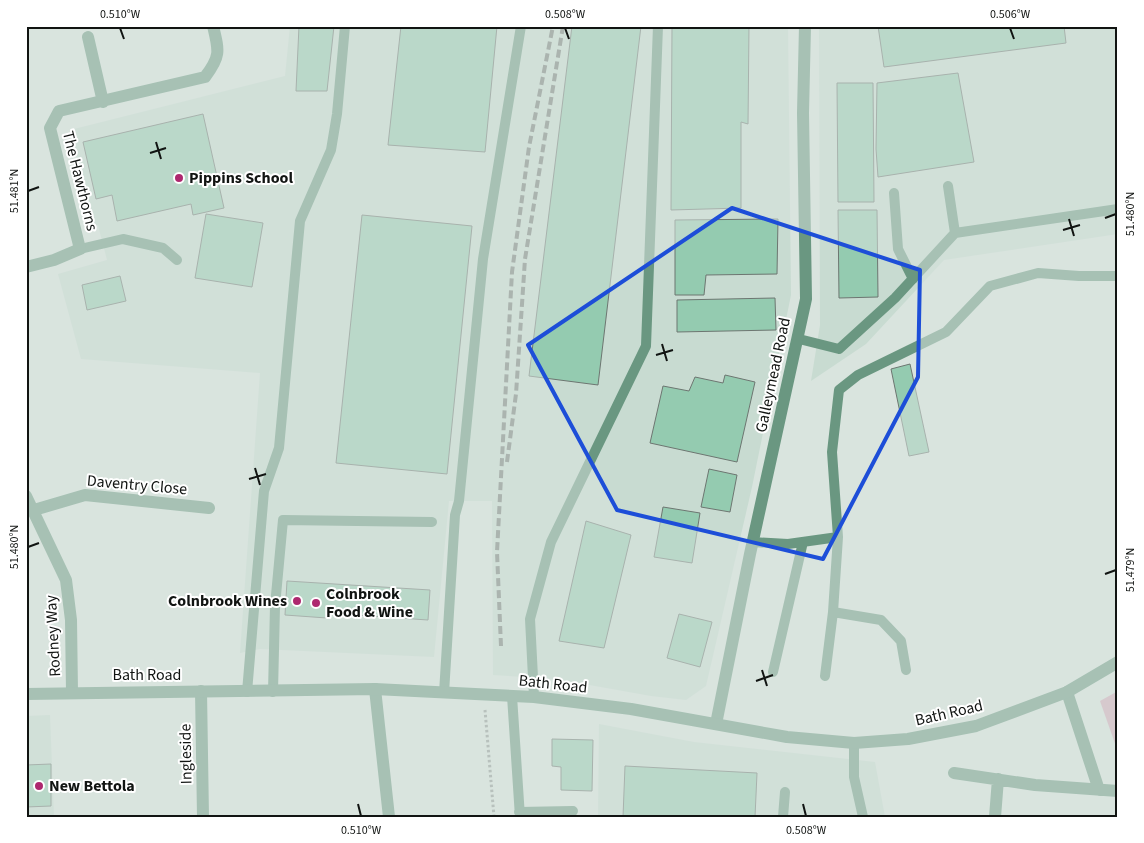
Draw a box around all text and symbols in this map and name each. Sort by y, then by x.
text: 0.510°W [100,6,141,23]
text: 0.508°W [545,6,586,23]
text: 0.506°W [990,6,1031,23]
street label: The Hawthorns [57,129,103,234]
place label: Pippins School [189,167,293,189]
text: 51.481°N [6,169,23,213]
marker: Pippins School [173,172,185,184]
text: 51.480°N [1122,192,1139,236]
street label: Galleymead Road [750,315,796,435]
street label: Daventry Close [86,470,188,500]
text: 51.480°N [6,525,23,569]
text: 51.479°N [1122,548,1139,592]
place label: Colnbrook Food & Wine [326,583,413,623]
place label: Colnbrook Wines [168,590,287,612]
street label: Rodney Way [40,594,66,677]
marker: Colnbrook Wines [291,595,303,607]
marker: Colnbrook Food & Wine [310,597,322,609]
street label: Bath Road [113,664,181,686]
street label: Bath Road [518,669,588,699]
street label: Bath Road [913,695,985,731]
street label: Ingleside [174,724,198,784]
place label: New Bettola [49,775,135,797]
marker: New Bettola [33,780,45,792]
text: 0.510°W [341,822,382,839]
text: 0.508°W [786,822,827,839]

